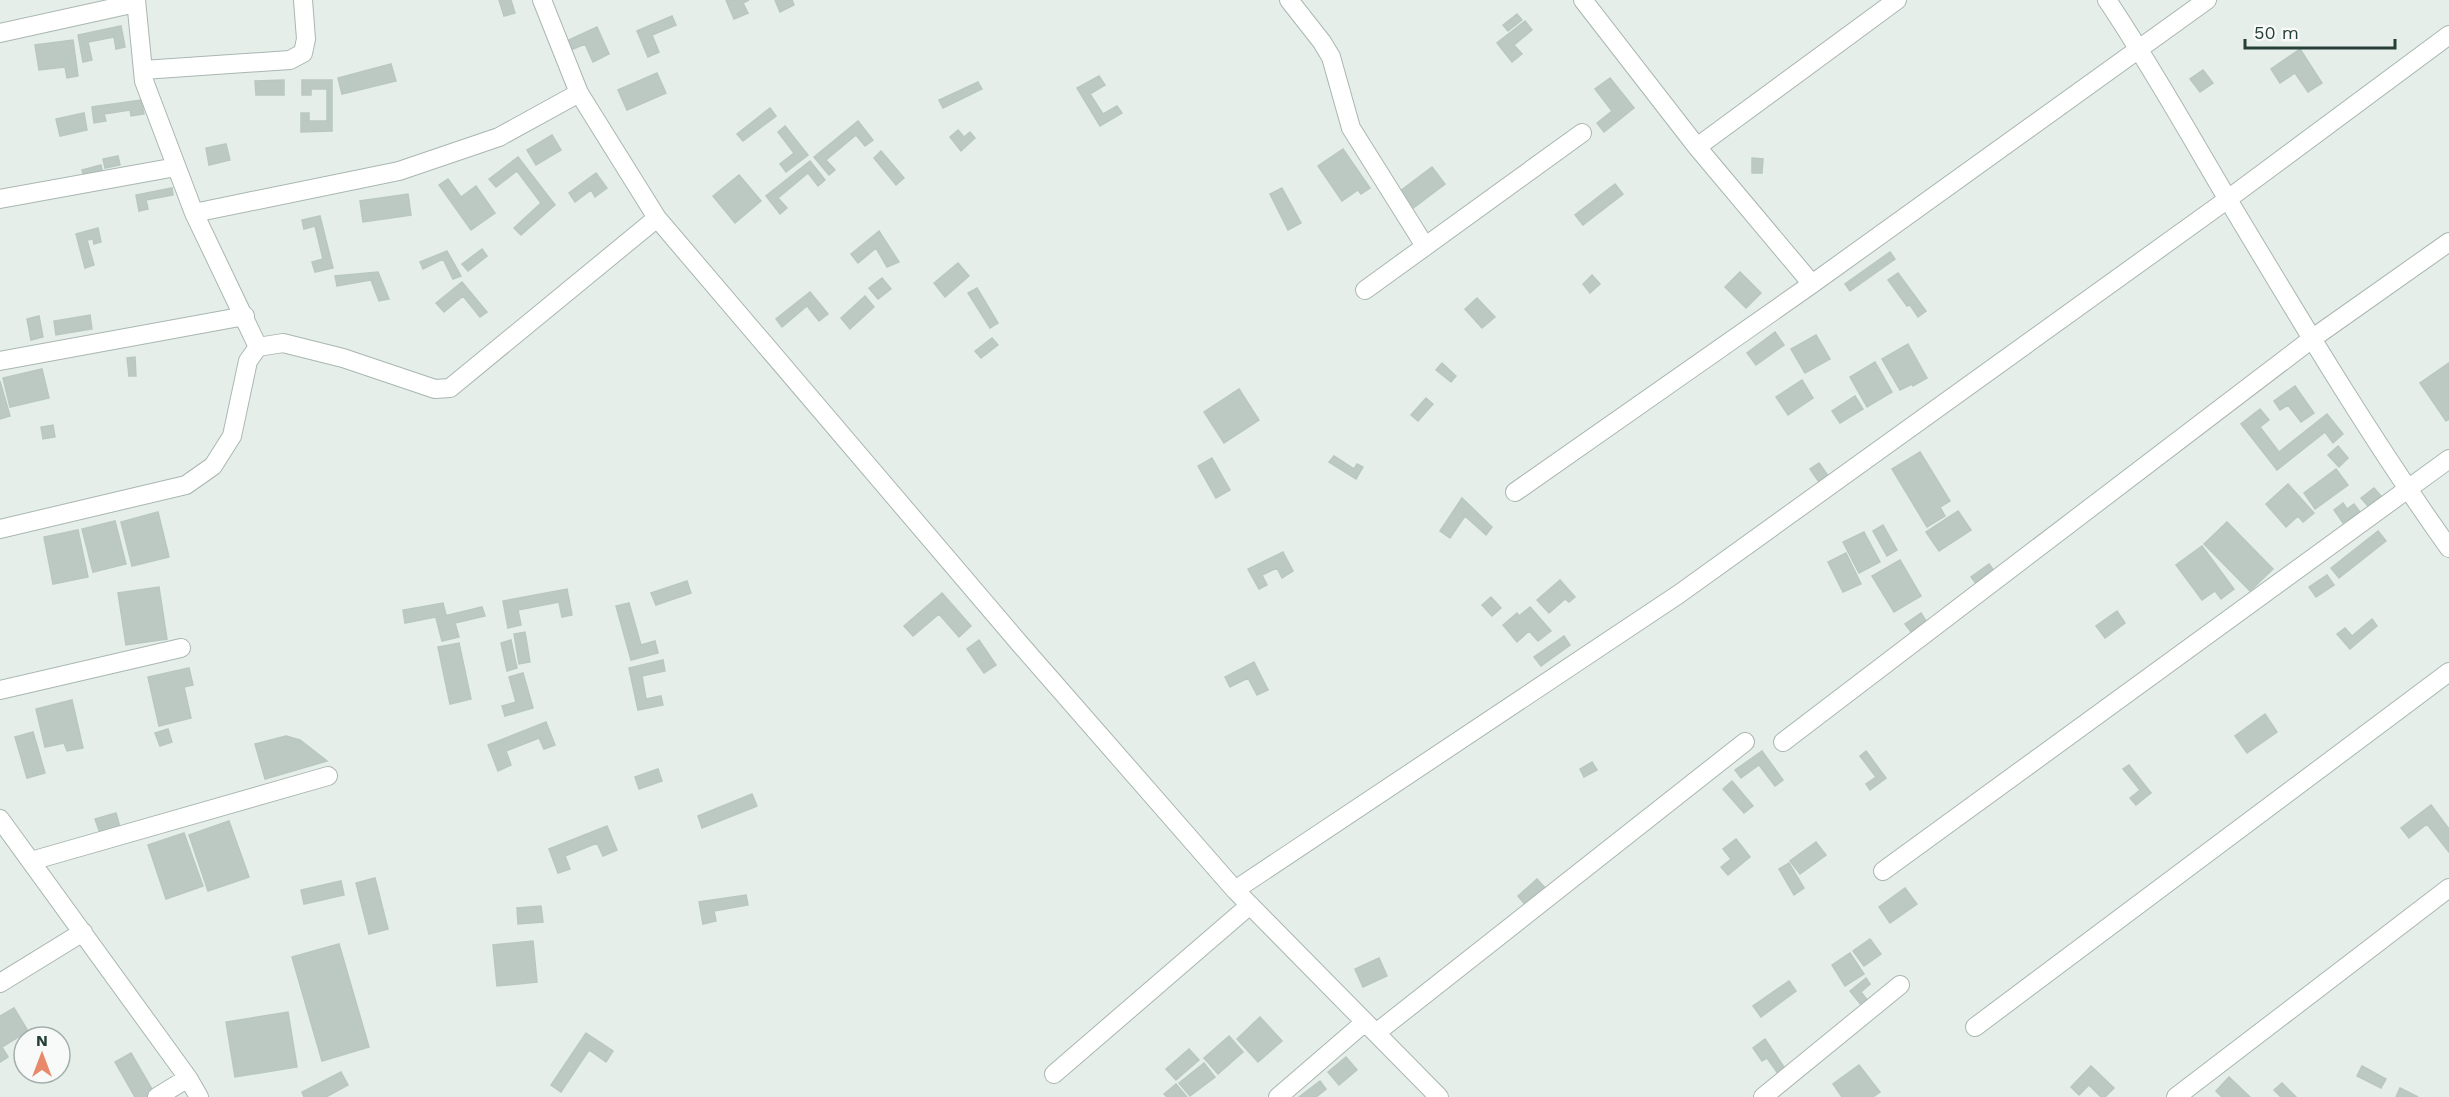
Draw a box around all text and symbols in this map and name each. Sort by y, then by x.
scale bar [2245,12,2395,50]
text: 50 m [2254,22,2299,43]
north arrow [12,1025,72,1085]
text: N [36,1031,48,1050]

